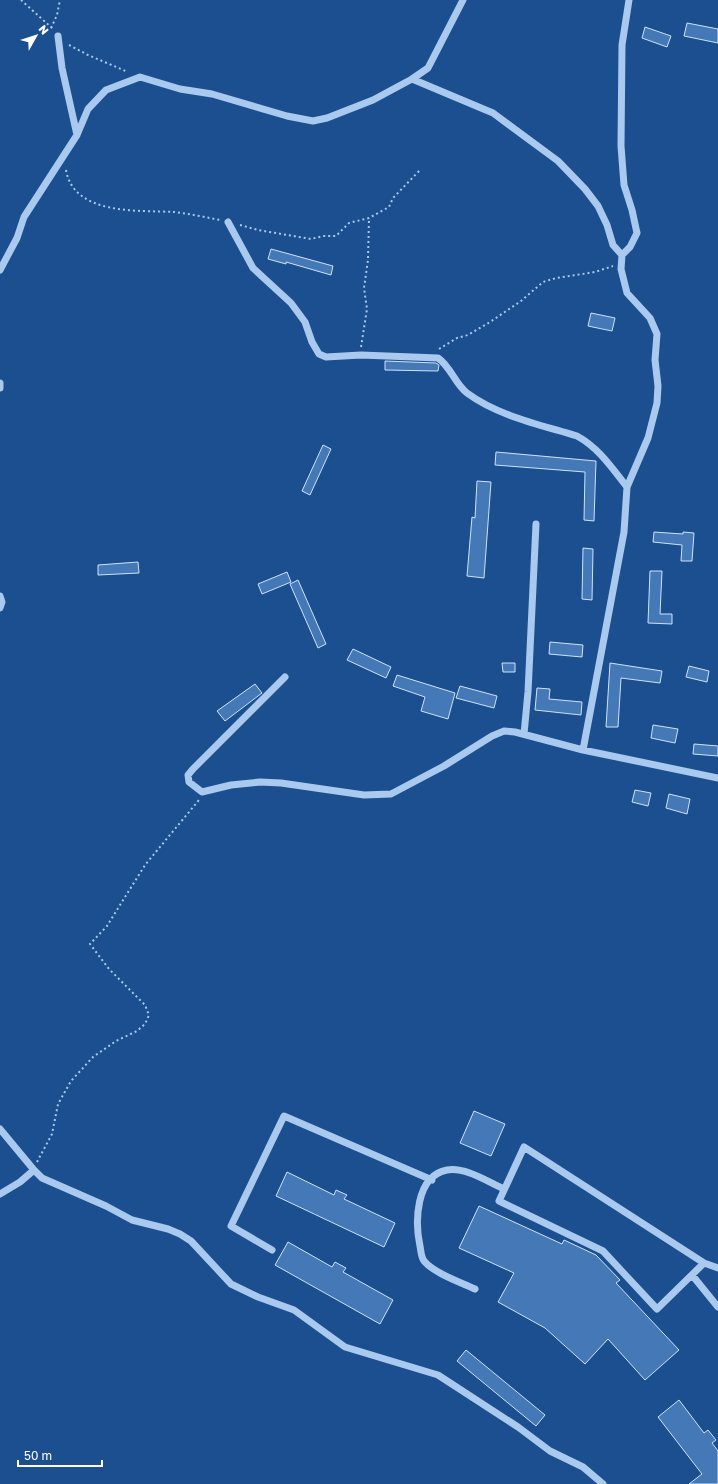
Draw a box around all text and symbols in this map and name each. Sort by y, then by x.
north arrow [16,16,56,56]
text: N [36,22,52,37]
scale bar [18,1442,102,1468]
text: 50 m [24,1448,52,1463]

